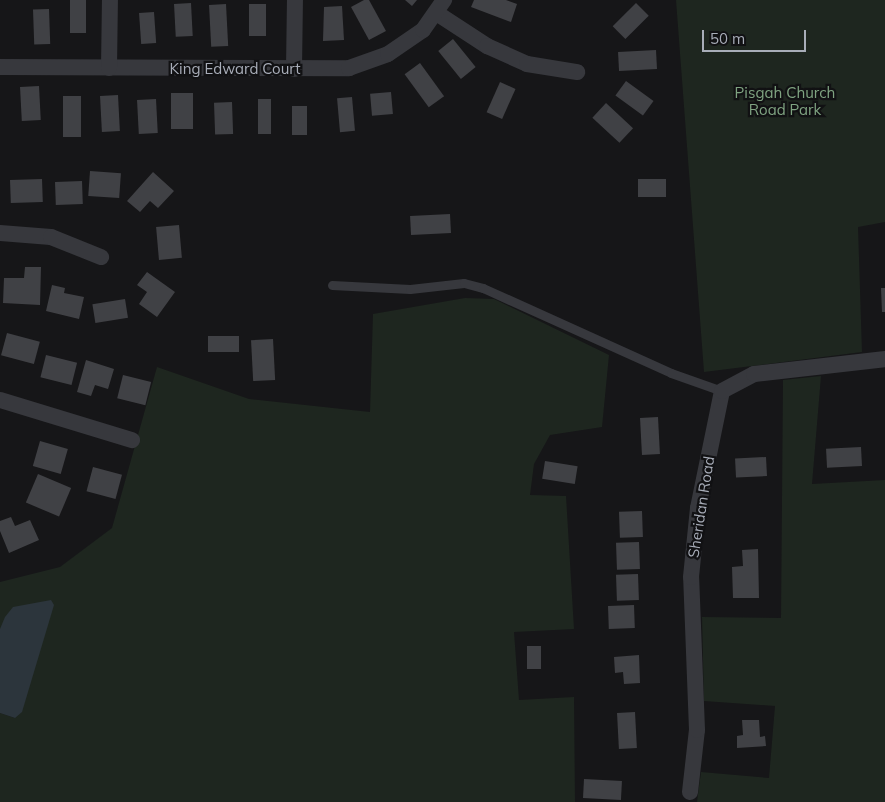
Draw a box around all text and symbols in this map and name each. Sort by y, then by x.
scale bar [705,20,809,52]
text: 50 m [710,29,745,48]
street label: King Edward Court [170,60,300,78]
park label: Pisgah Church Road Park [735,83,835,118]
street label: Sheridan Road [684,455,718,559]

